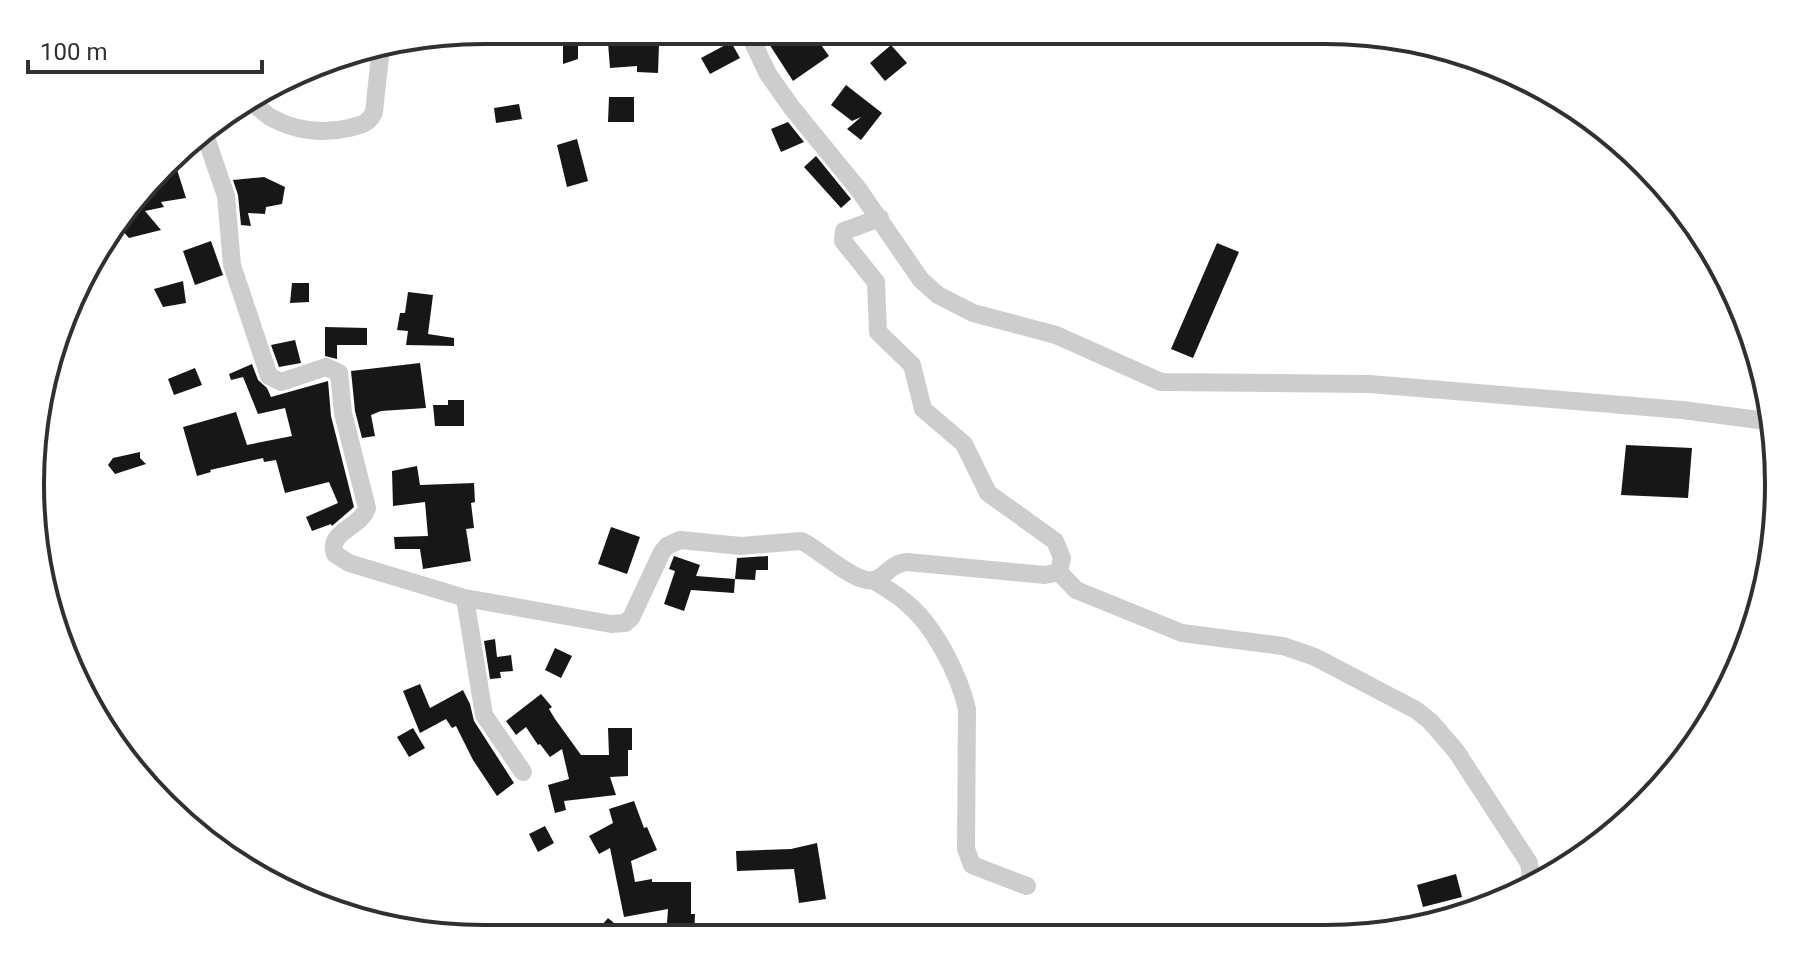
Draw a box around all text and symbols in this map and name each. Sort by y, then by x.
scale bar [28,24,262,74]
text: 100 m [40,38,107,66]

